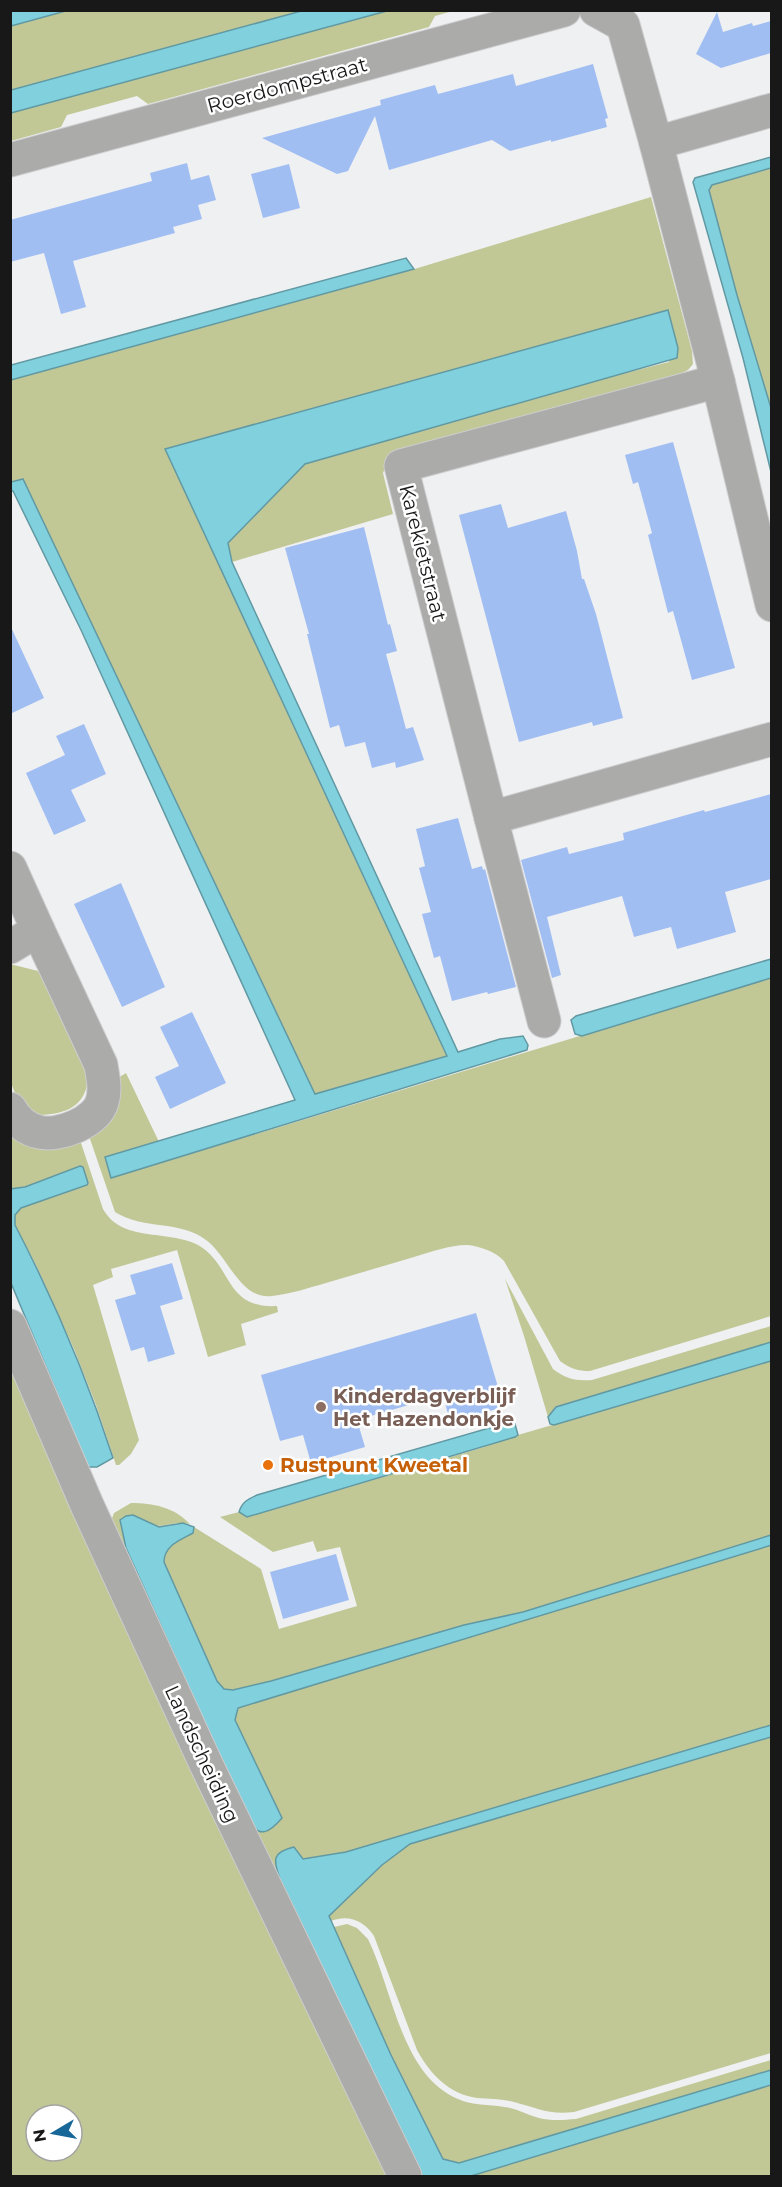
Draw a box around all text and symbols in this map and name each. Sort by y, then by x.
street label: Roerdompstraat [204,52,370,118]
street label: Karekietstraat [394,482,452,624]
place label: Kinderdagverblijf Het Hazendonkje [333,1384,517,1431]
marker: Kinderdagverblijf Het Hazendonkje [314,1400,328,1414]
place label: Rustpunt Kweetal [280,1453,468,1477]
marker: Rustpunt Kweetal [261,1458,275,1472]
street label: Landscheiding [160,1682,244,1826]
north arrow [24,2103,84,2163]
text: N [29,2127,50,2144]

